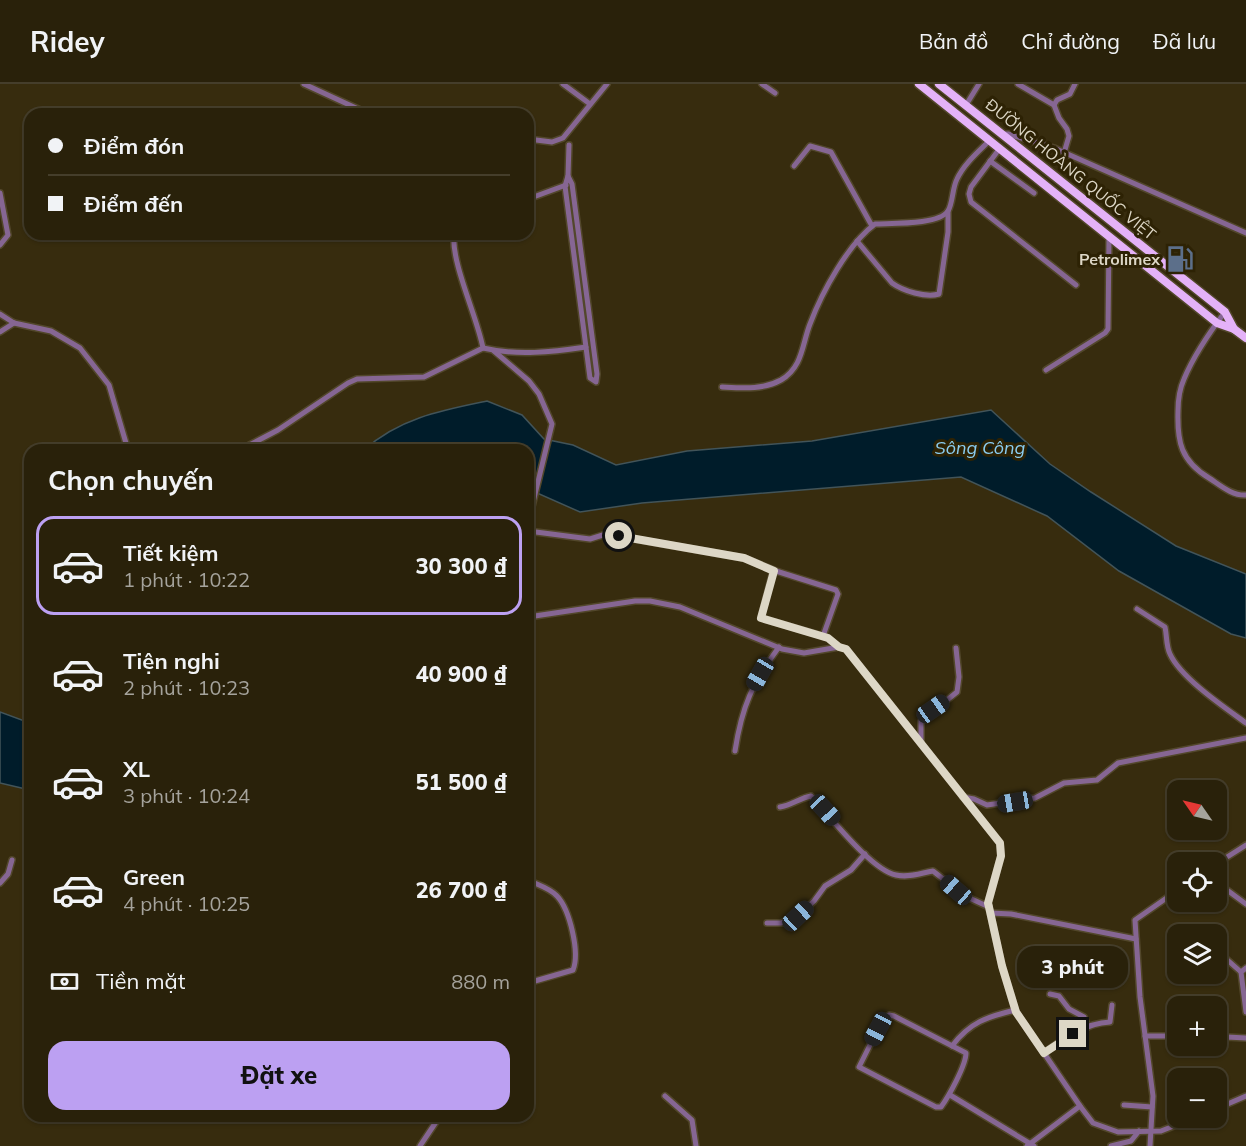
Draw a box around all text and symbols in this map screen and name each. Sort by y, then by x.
text: Ridey [30,24,105,59]
text: Bản đồ [919,28,988,54]
text: Chỉ đường [1021,28,1120,54]
text: Đã lưu [1153,28,1216,54]
street label: ĐƯỜNG HOÀNG QUỐC VIỆT [982,94,1161,244]
text: Điểm đón [84,132,184,160]
text: Điểm đến [84,190,183,218]
fuel station icon: Petrolimex [1165,244,1195,274]
place label: Petrolimex [1079,249,1160,269]
water label: Sông Công [935,436,1026,459]
text: Chọn chuyến [48,463,214,497]
route start [605,522,632,549]
icon: car [51,539,105,593]
text: Tiết kiệm [123,539,218,567]
text: 30 300 ₫ [415,552,507,580]
text: 1 phút · 10:22 [123,567,250,592]
icon: car [51,647,105,701]
text: Tiện nghi [123,647,220,675]
car [743,654,777,694]
text: 40 900 ₫ [415,660,507,688]
text: 2 phút · 10:23 [123,675,250,700]
car [913,691,953,727]
icon: car [51,755,105,809]
text: XL [123,755,150,783]
text: 51 500 ₫ [415,768,507,796]
north arrow [1167,780,1227,840]
map controls [1167,780,1227,1128]
text: 3 phút · 10:24 [123,783,250,808]
car [996,790,1034,814]
car [806,791,844,829]
button: locate [1167,852,1227,912]
icon: car [51,863,105,917]
text: Green [123,863,185,891]
car [937,871,975,909]
text: 26 700 ₫ [415,876,507,904]
text: 4 phút · 10:25 [123,891,250,916]
car [779,897,817,935]
button: layers [1167,924,1227,984]
callout: 3 phút [1018,947,1128,989]
text: 3 phút [1041,954,1104,979]
icon: cash [48,965,81,998]
text: Tiền mặt [96,967,185,995]
text: 880 m [451,969,510,994]
button: + [1167,996,1227,1056]
car [862,1009,894,1049]
route end [1059,1020,1086,1047]
button: Đặt xe [48,1041,510,1110]
button: − [1167,1068,1227,1128]

